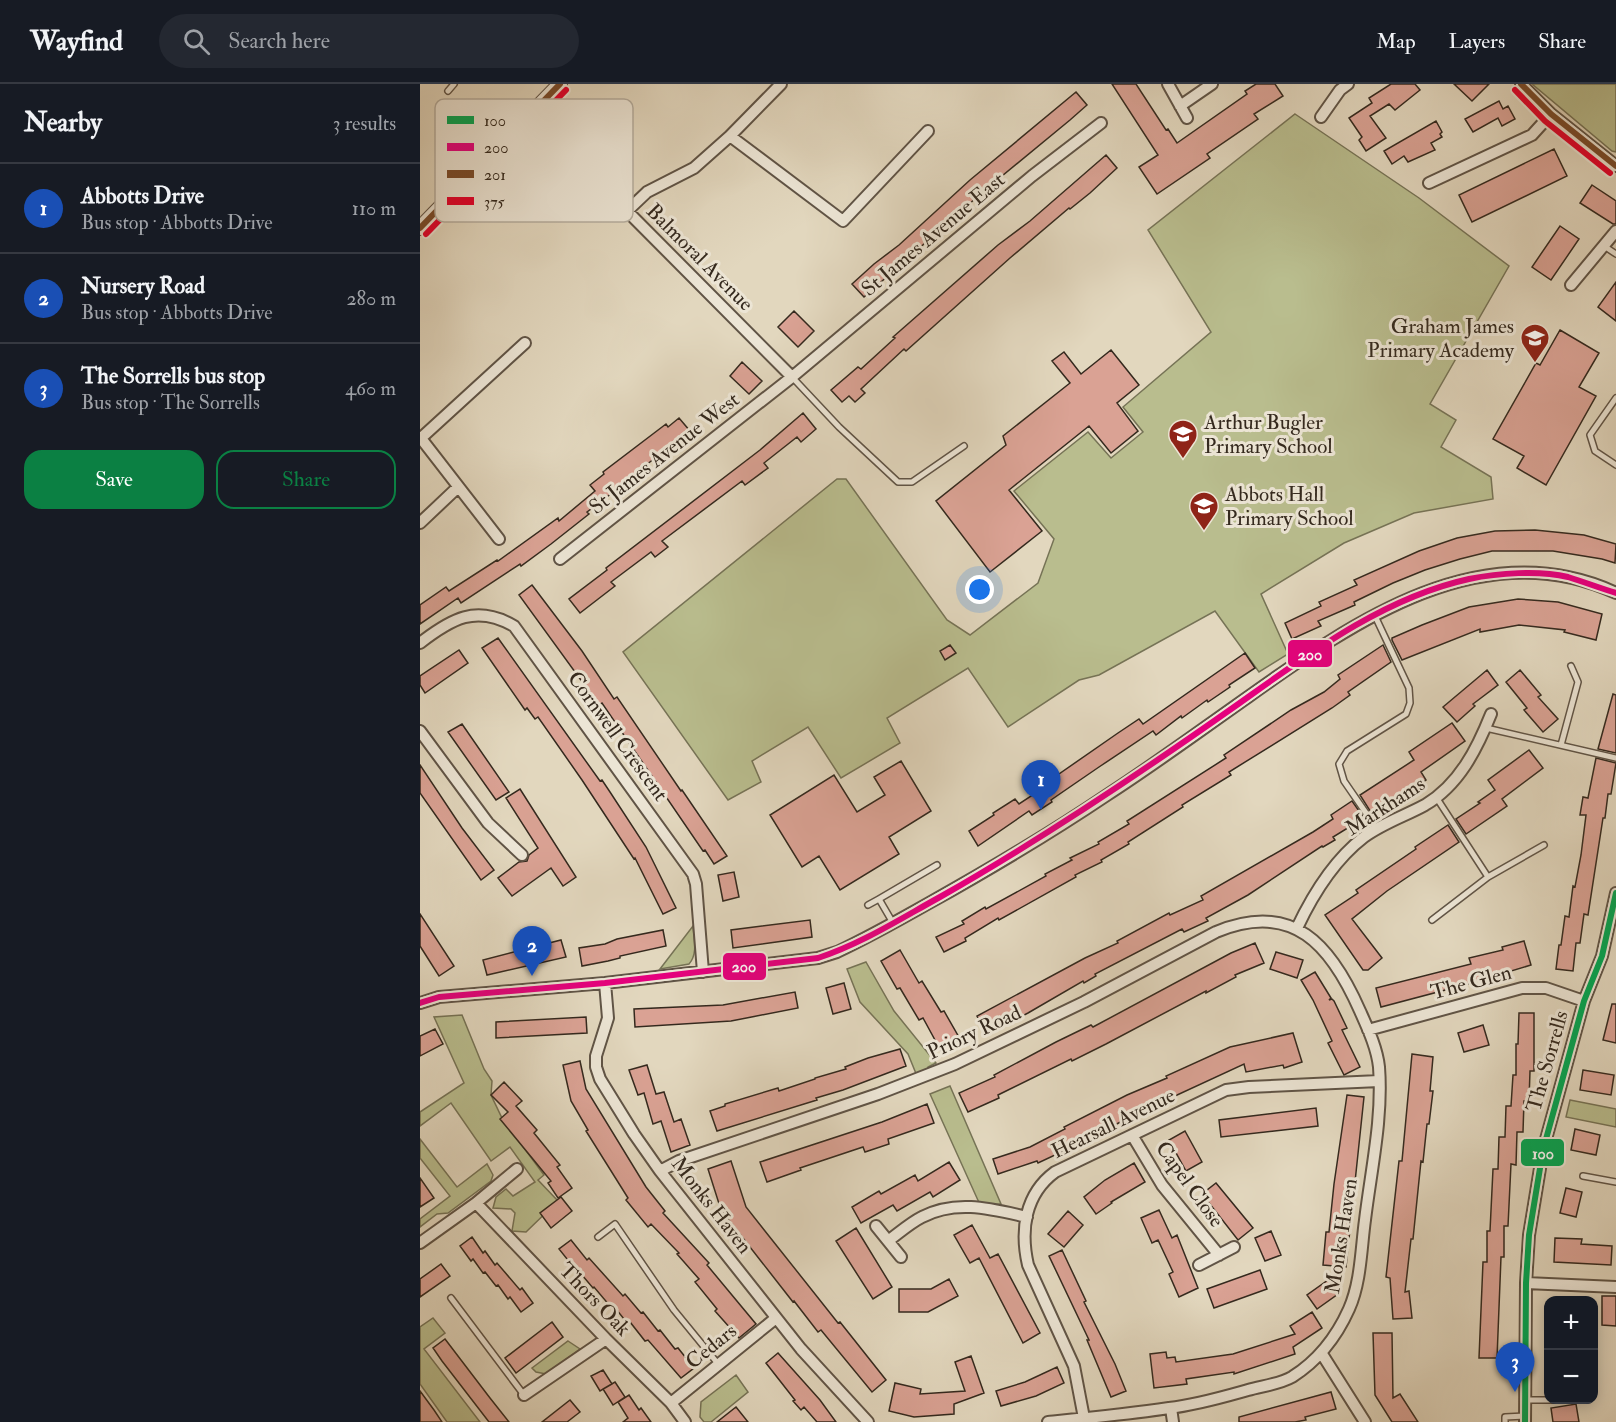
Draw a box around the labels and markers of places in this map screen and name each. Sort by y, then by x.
place label: Graham James Primary Academy [1367,313,1515,364]
school or university icon: Graham James Primary Academy [1519,322,1551,364]
place label: Arthur Bugler Primary School [1203,409,1333,460]
school or university icon: Arthur Bugler Primary School [1167,418,1199,460]
place label: Abbots Hall Primary School [1224,481,1354,532]
school or university icon: Abbots Hall Primary School [1188,490,1220,532]
pin: 1 [1022,760,1060,810]
pin: 2 [512,926,552,976]
pin: 3 [1496,1342,1534,1392]

